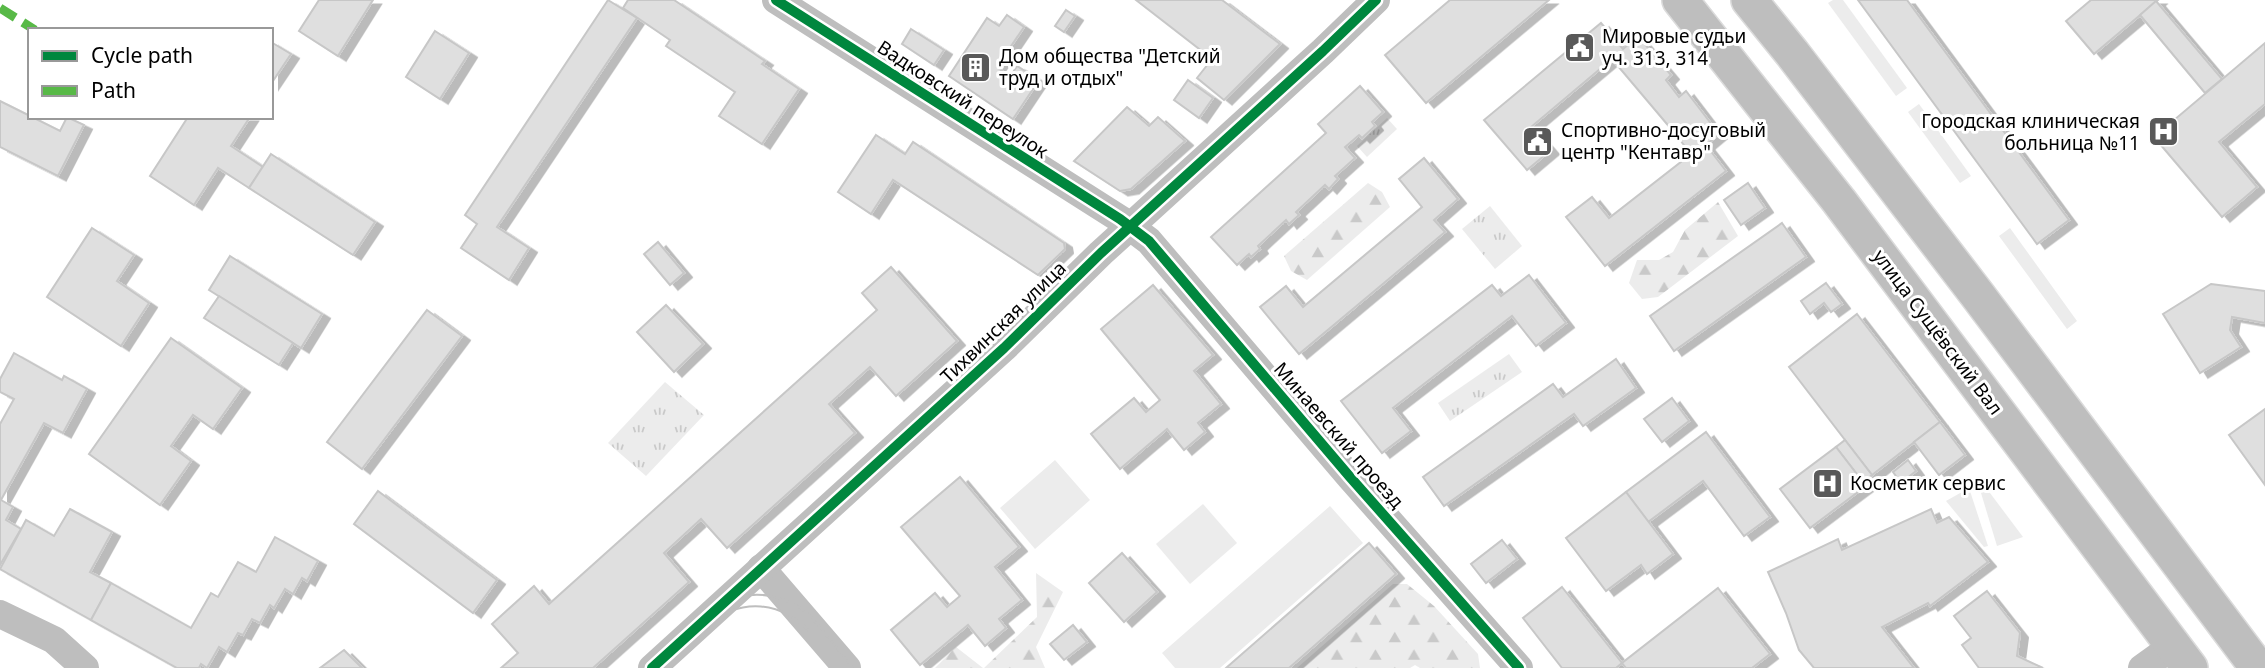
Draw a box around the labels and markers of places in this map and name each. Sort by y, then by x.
place label: Мировые судьи уч. 313, 314 [1602,23,1746,71]
public building icon: Мировые судьи уч. 313, 314 [1562,30,1596,64]
place label: Дом общества "Детский труд и отдых" [999,43,1221,91]
building icon: Дом общества "Детский труд и отдых" [959,50,993,84]
place label: Городская клиническая больница №11 [1921,108,2140,156]
hospital icon: Городская клиническая больница №11 [2146,115,2180,149]
place label: Спортивно-досуговый центр "Кентавр" [1561,117,1766,165]
public building icon: Спортивно-досуговый центр "Кентавр" [1521,124,1555,158]
hospital icon: Косметик сервис [1810,466,1844,500]
place label: Косметик сервис [1850,470,2006,496]

